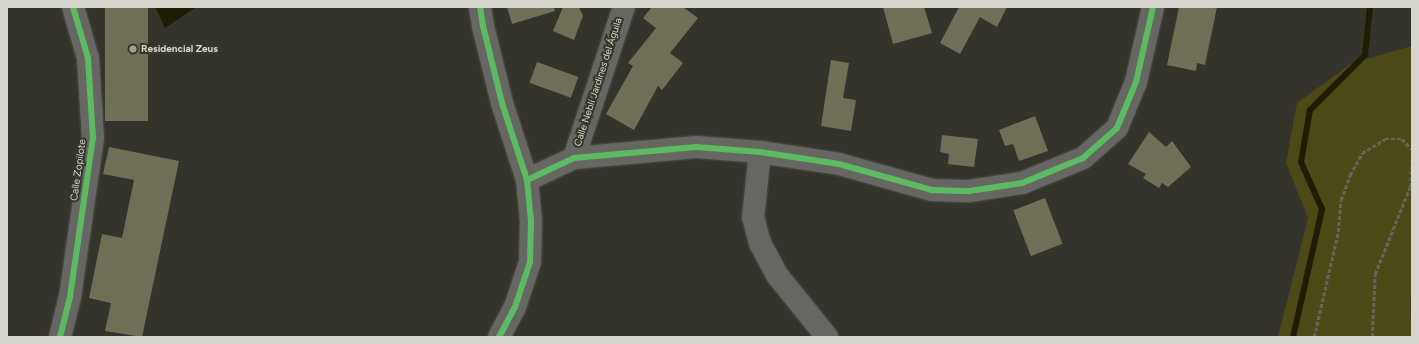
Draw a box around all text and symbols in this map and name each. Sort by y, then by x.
street label: Calle Neblí Jardines del Águila [572,16,624,148]
place label: Residencial Zeus [141,43,218,55]
marker: Residencial Zeus [128,44,138,54]
street label: Calle Zopilote [68,138,88,202]

